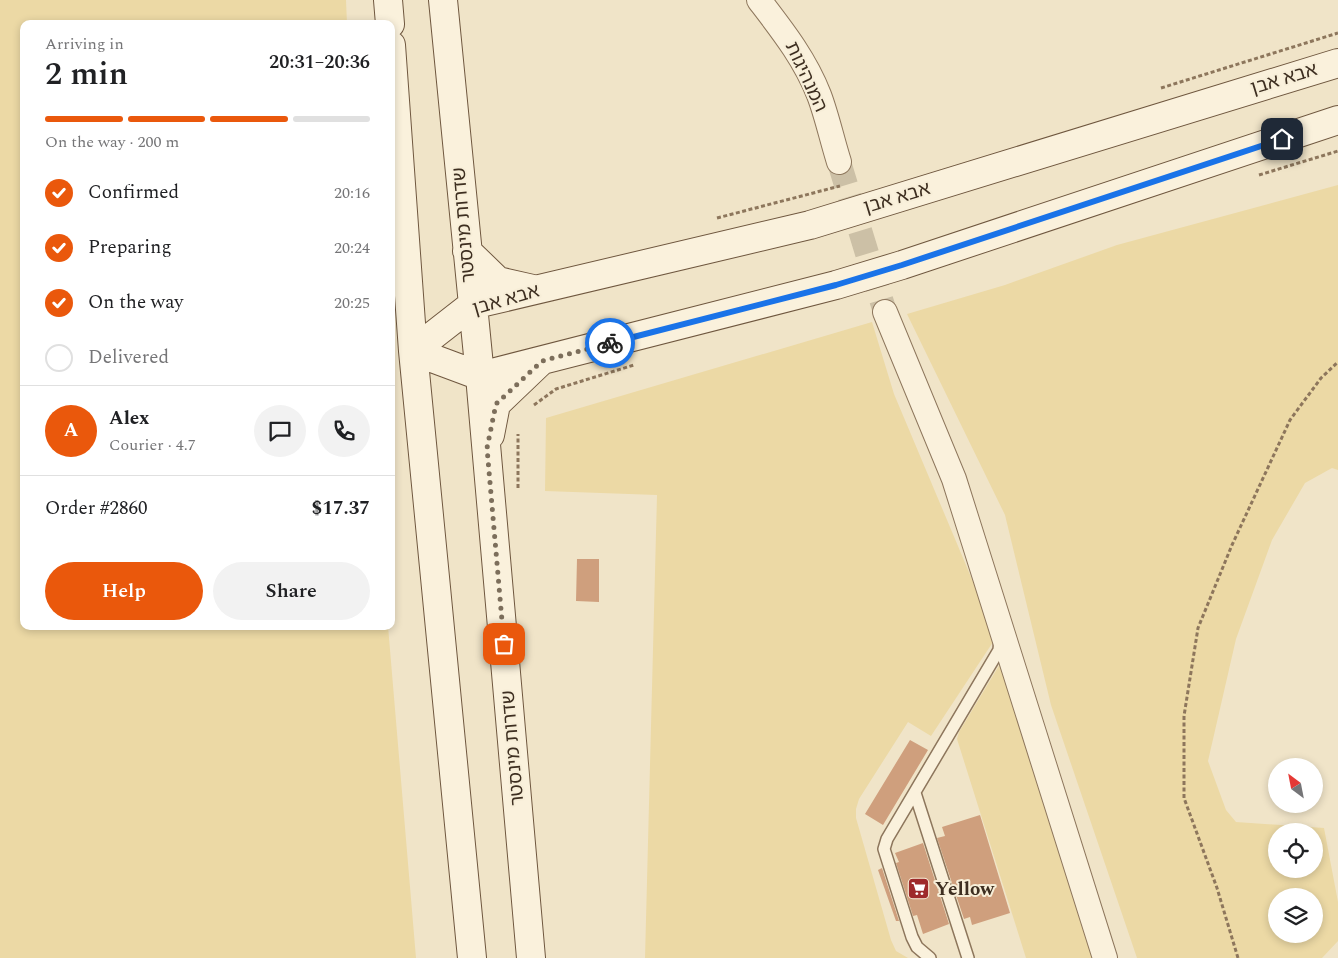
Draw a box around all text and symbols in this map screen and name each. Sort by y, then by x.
text: Arriving in [45,32,124,56]
street label: המנהיגות [777,37,835,117]
text: 20:31–20:36 [269,48,370,77]
text: 2 min [45,50,128,99]
street label: אבא אבן [1247,55,1321,103]
pin [1261,118,1303,160]
icon: home [1268,125,1296,153]
text: On the way · 200 m [45,130,179,154]
street label: שדרות מינסטר [444,166,484,284]
street label: אבא אבן [860,174,934,222]
text: Confirmed [88,178,179,207]
icon: check [45,179,73,207]
text: 20:16 [334,181,370,205]
text: Preparing [88,233,172,262]
icon: check [45,234,73,262]
text: 20:24 [334,236,370,260]
street label: אבא אבן [469,277,543,323]
text: On the way [88,288,184,317]
icon: check [45,289,73,317]
text: 20:25 [334,291,370,315]
courier [585,318,635,368]
icon: bike [596,329,624,357]
text: Delivered [88,343,169,372]
text: Alex [109,404,150,433]
button: chat [254,405,306,457]
button: phone [318,405,370,457]
text: A [64,416,78,445]
text: Courier · 4.7 [109,433,196,457]
text: Order #2860 [45,494,148,523]
text: $17.37 [312,494,370,523]
button: Help [45,562,203,620]
button: Share [213,562,370,620]
pin [483,623,525,665]
icon: bag [490,630,518,658]
street label: שדרות מינסטר [493,689,533,807]
north arrow [1268,758,1322,812]
map controls [1268,758,1323,943]
button: locate [1268,823,1323,878]
place label: Yellow [935,875,995,904]
supermarket icon: Yellow [907,877,931,901]
button: layers [1268,888,1323,943]

